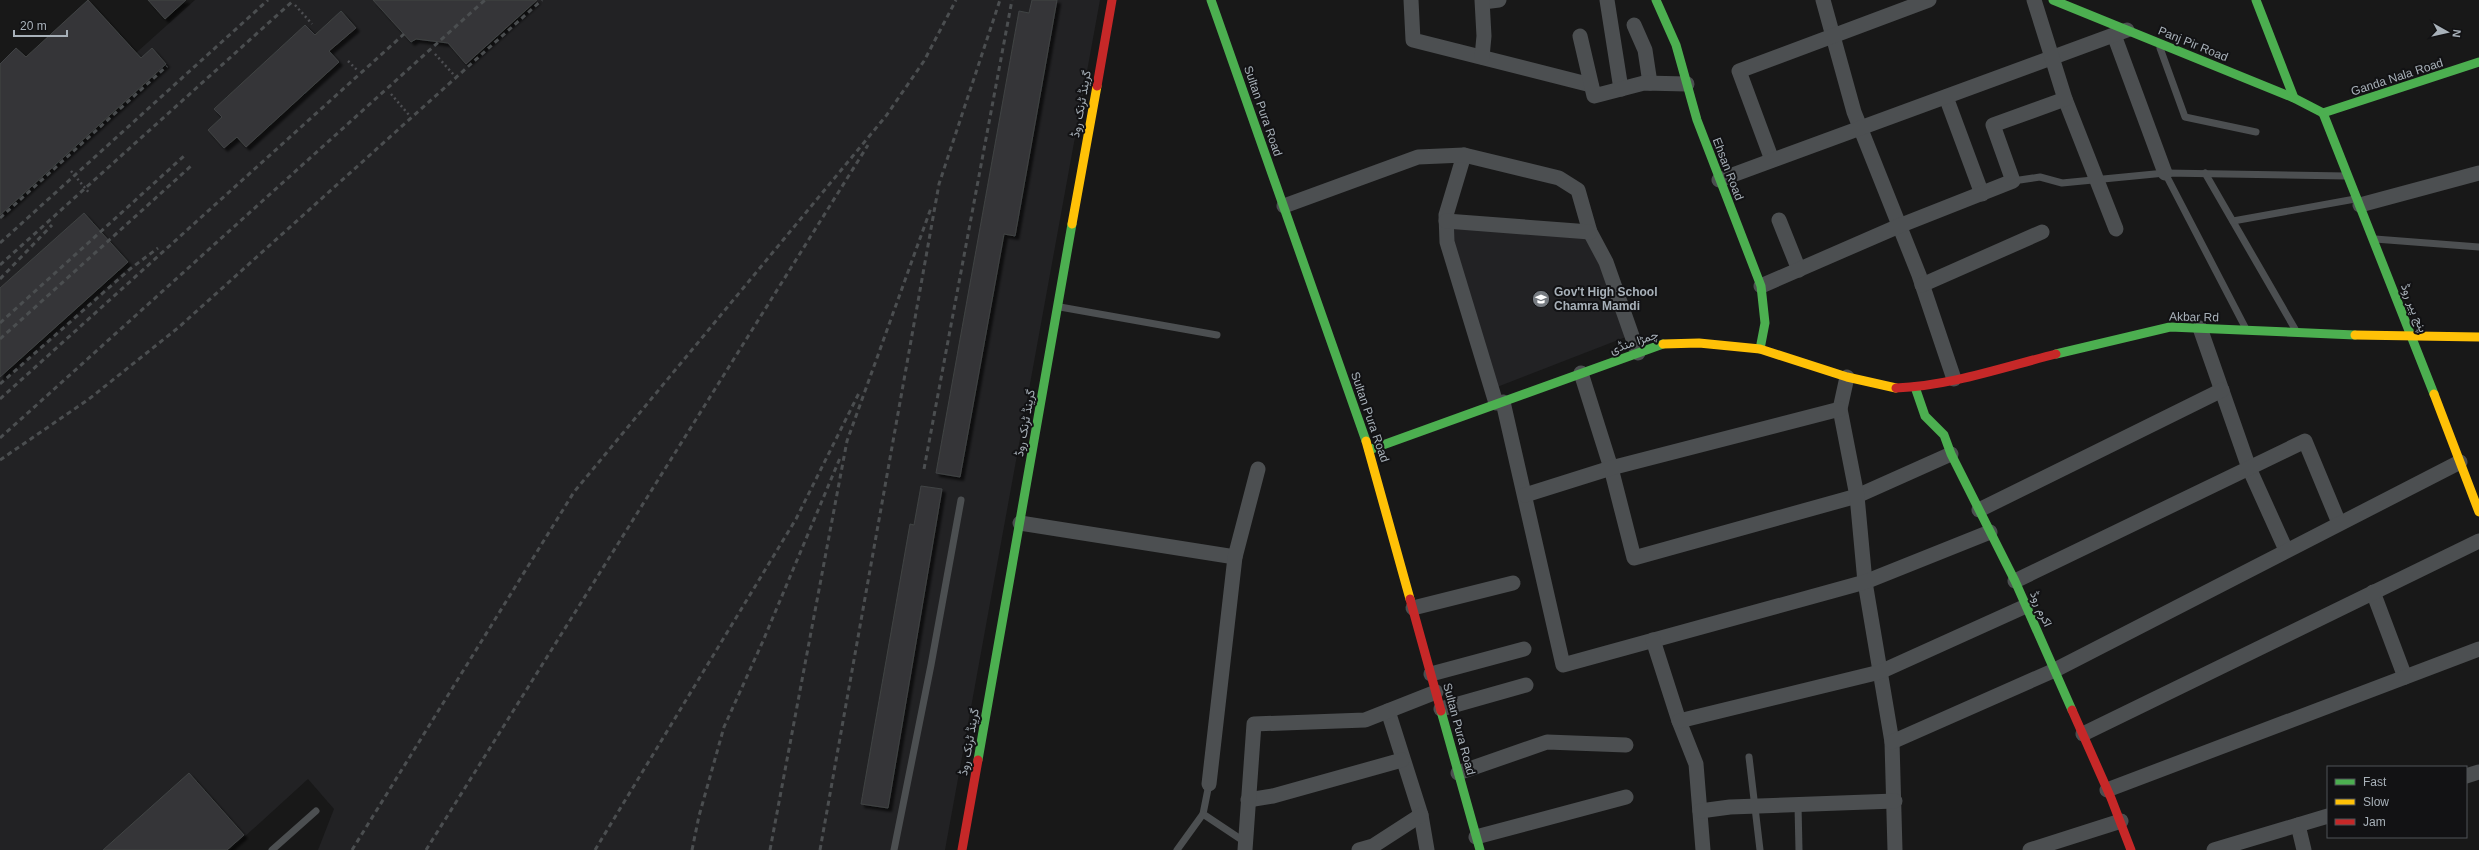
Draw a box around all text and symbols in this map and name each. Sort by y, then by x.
scale bar [14,12,67,38]
north arrow [2427,12,2467,52]
text: 20 m [20,19,47,33]
street label: Panj Pir Road [2156,24,2230,64]
text: N [2450,29,2463,38]
street label: Ganda Nala Road [2349,55,2445,99]
street label: Sultan Pura Road [1241,64,1285,158]
street label: گرینڈ ٹرنک روڈ [1068,69,1095,139]
street label: Ehsan Road [1710,136,1746,202]
street label: پنج پیر روڈ [2396,282,2430,335]
place label: Gov't High School Chamra Mamdi [1554,285,1658,313]
school or university icon: Gov't High School Chamra Mamdi [1531,289,1551,309]
street label: Akbar Rd [2169,310,2219,324]
street label: چمڑا منڈی [1608,327,1660,358]
street label: Sultan Pura Road [1348,370,1392,464]
street label: گرینڈ ٹرنک روڈ [1012,388,1039,458]
street label: اکرم روڈ [2026,589,2055,629]
street label: Sultan Pura Road [1440,681,1478,777]
street label: گرینڈ ٹرنک روڈ [956,707,983,777]
legend [2327,766,2467,838]
text: Fast [2363,775,2387,789]
text: Slow [2363,795,2389,809]
text: Jam [2363,815,2386,829]

